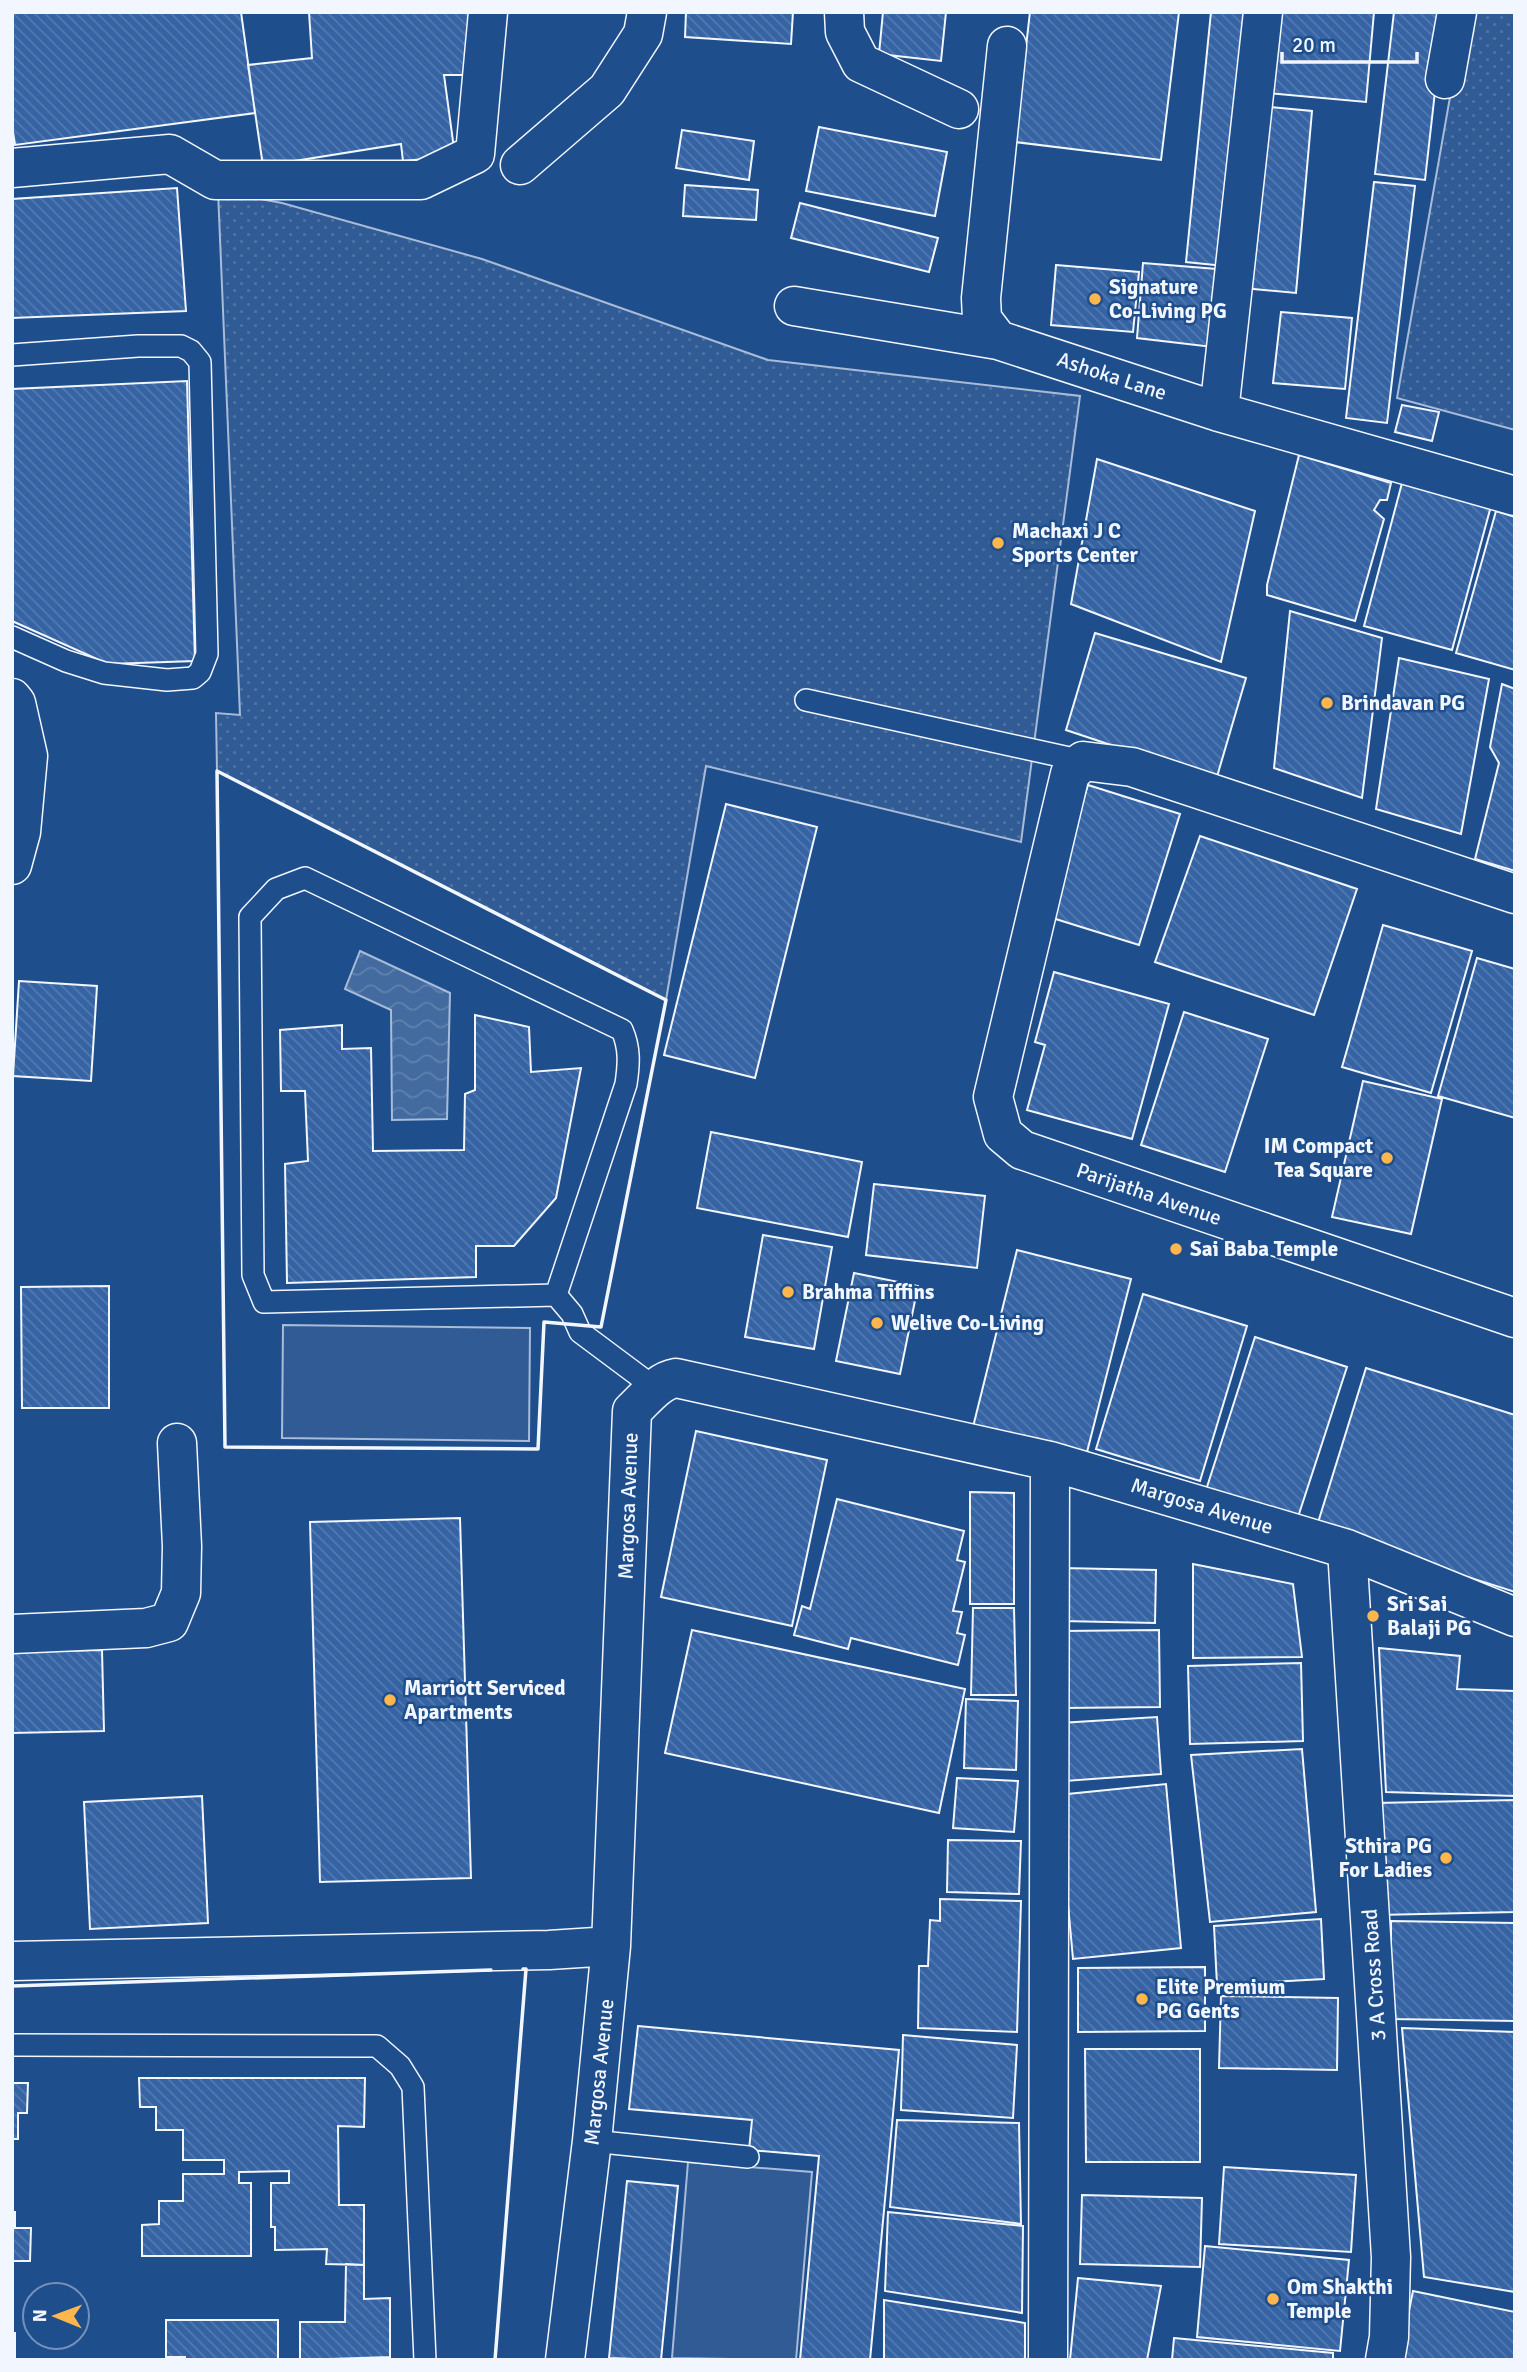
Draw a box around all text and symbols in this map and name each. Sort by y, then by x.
scale bar [1282,21,1417,65]
text: 20 m [1292,32,1336,58]
place label: Signature Co-Living PG [1109,274,1227,324]
marker: Signature Co-Living PG [1087,291,1103,307]
street label: Ashoka Lane [1054,346,1170,406]
place label: Machaxi J C Sports Center [1012,518,1139,568]
marker: Machaxi J C Sports Center [990,535,1006,551]
place label: Brindavan PG [1341,690,1465,716]
marker: Brindavan PG [1319,695,1335,711]
place label: IM Compact Tea Square [1264,1133,1373,1183]
marker: IM Compact Tea Square [1379,1150,1395,1166]
street label: Parijatha Avenue [1073,1157,1225,1231]
place label: Sai Baba Temple [1190,1236,1338,1262]
marker: Sai Baba Temple [1168,1241,1184,1257]
place label: Brahma Tiffins [802,1279,934,1305]
marker: Brahma Tiffins [780,1284,796,1300]
place label: Welive Co-Living [891,1310,1044,1336]
marker: Welive Co-Living [869,1315,885,1331]
street label: Margosa Avenue [612,1432,644,1580]
street label: Margosa Avenue [1128,1472,1276,1540]
place label: Sri Sai Balaji PG [1387,1591,1472,1641]
marker: Sri Sai Balaji PG [1365,1608,1381,1624]
place label: Marriott Serviced Apartments [404,1675,566,1725]
marker: Marriott Serviced Apartments [382,1692,398,1708]
place label: Sthira PG For Ladies [1339,1833,1432,1883]
marker: Sthira PG For Ladies [1438,1850,1454,1866]
street label: 3 A Cross Road [1356,1908,1392,2042]
place label: Elite Premium PG Gents [1156,1974,1286,2024]
marker: Elite Premium PG Gents [1134,1991,1150,2007]
street label: Margosa Avenue [578,1997,620,2147]
place label: Om Shakthi Temple [1287,2274,1393,2324]
north arrow [21,2281,91,2351]
marker: Om Shakthi Temple [1265,2291,1281,2307]
text: N [28,2309,52,2323]

